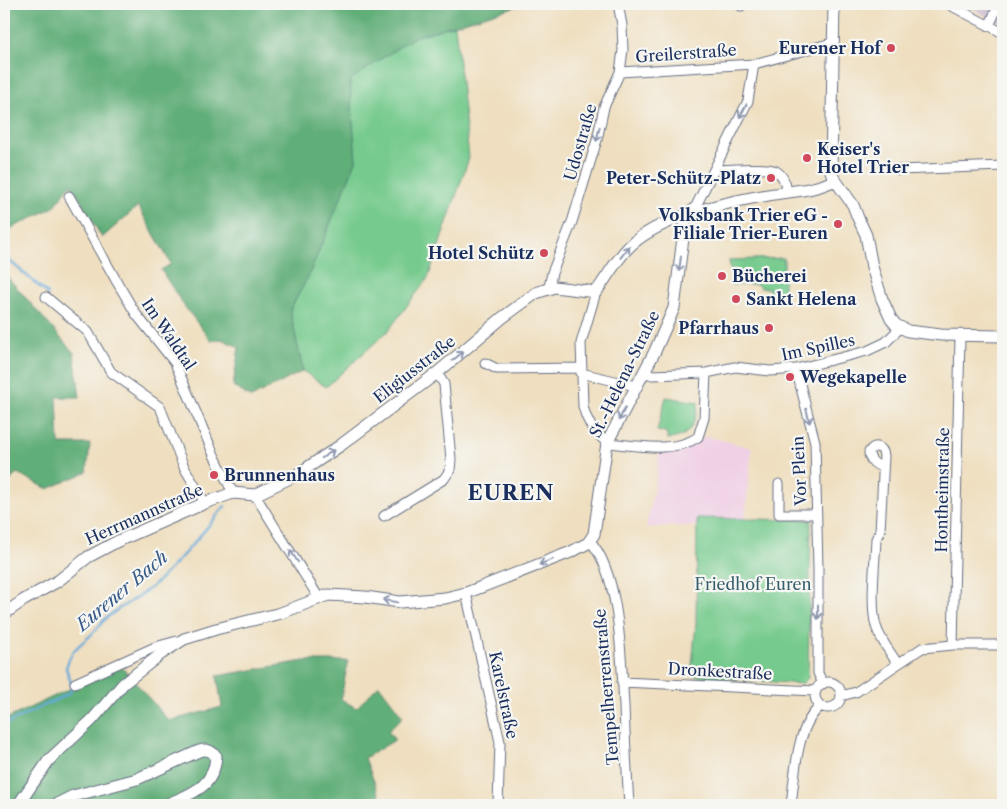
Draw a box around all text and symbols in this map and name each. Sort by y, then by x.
place label: Eurener Hof [778,38,883,58]
street label: Greilerstraße [635,39,737,67]
marker: Eurener Hof [885,42,897,54]
street label: Udostraße [559,101,601,183]
one-way arrow [737,103,747,117]
one-way arrow [593,126,602,142]
place label: Keiser's Hotel Trier [817,139,909,177]
marker: Keiser's Hotel Trier [801,152,813,164]
place label: Peter-Schütz-Platz [606,168,761,188]
marker: Peter-Schütz-Platz [765,172,777,184]
place label: Volksbank Trier eG - Filiale Trier-Euren [657,205,828,243]
marker: Volksbank Trier eG - Filiale Trier-Euren [832,218,844,230]
place label: Hotel Schütz [428,243,534,263]
one-way arrow [619,246,630,259]
marker: Hotel Schütz [538,247,550,259]
one-way arrow [675,255,685,271]
place label: Bücherei [732,266,807,286]
marker: Bücherei [716,270,728,282]
place label: Sankt Helena [746,289,857,309]
marker: Sankt Helena [730,293,742,305]
street label: Im Waldtal [138,294,200,374]
street label: St.-Helena-Straße [585,307,663,441]
place label: Pfarrhaus [678,318,759,338]
marker: Pfarrhaus [763,322,775,334]
street label: Im Spilles [779,329,857,365]
street label: Eligiusstraße [369,331,459,407]
one-way arrow [451,351,464,362]
place label: Wegekapelle [799,367,907,387]
marker: Wegekapelle [784,371,796,383]
one-way arrow [617,406,627,421]
one-way arrow [804,407,813,423]
street label: Hontheimstraße [931,427,953,553]
street label: Vor Plein [787,436,811,507]
one-way arrow [320,449,334,459]
place label: Brunnenhaus [224,465,335,485]
marker: Brunnenhaus [208,469,220,481]
street label: Herrmannstraße [82,479,206,549]
district label: EUREN [468,480,554,505]
water label: Eurener Bach [70,546,172,637]
one-way arrow [289,549,299,563]
one-way arrow [539,558,554,567]
park label: Friedhof Euren [695,574,811,594]
one-way arrow [383,595,399,605]
one-way arrow [813,604,823,620]
street label: Tempelherrenstraße [589,608,623,766]
street label: Karelstraße [485,649,523,741]
street label: Dronkestraße [667,658,773,684]

